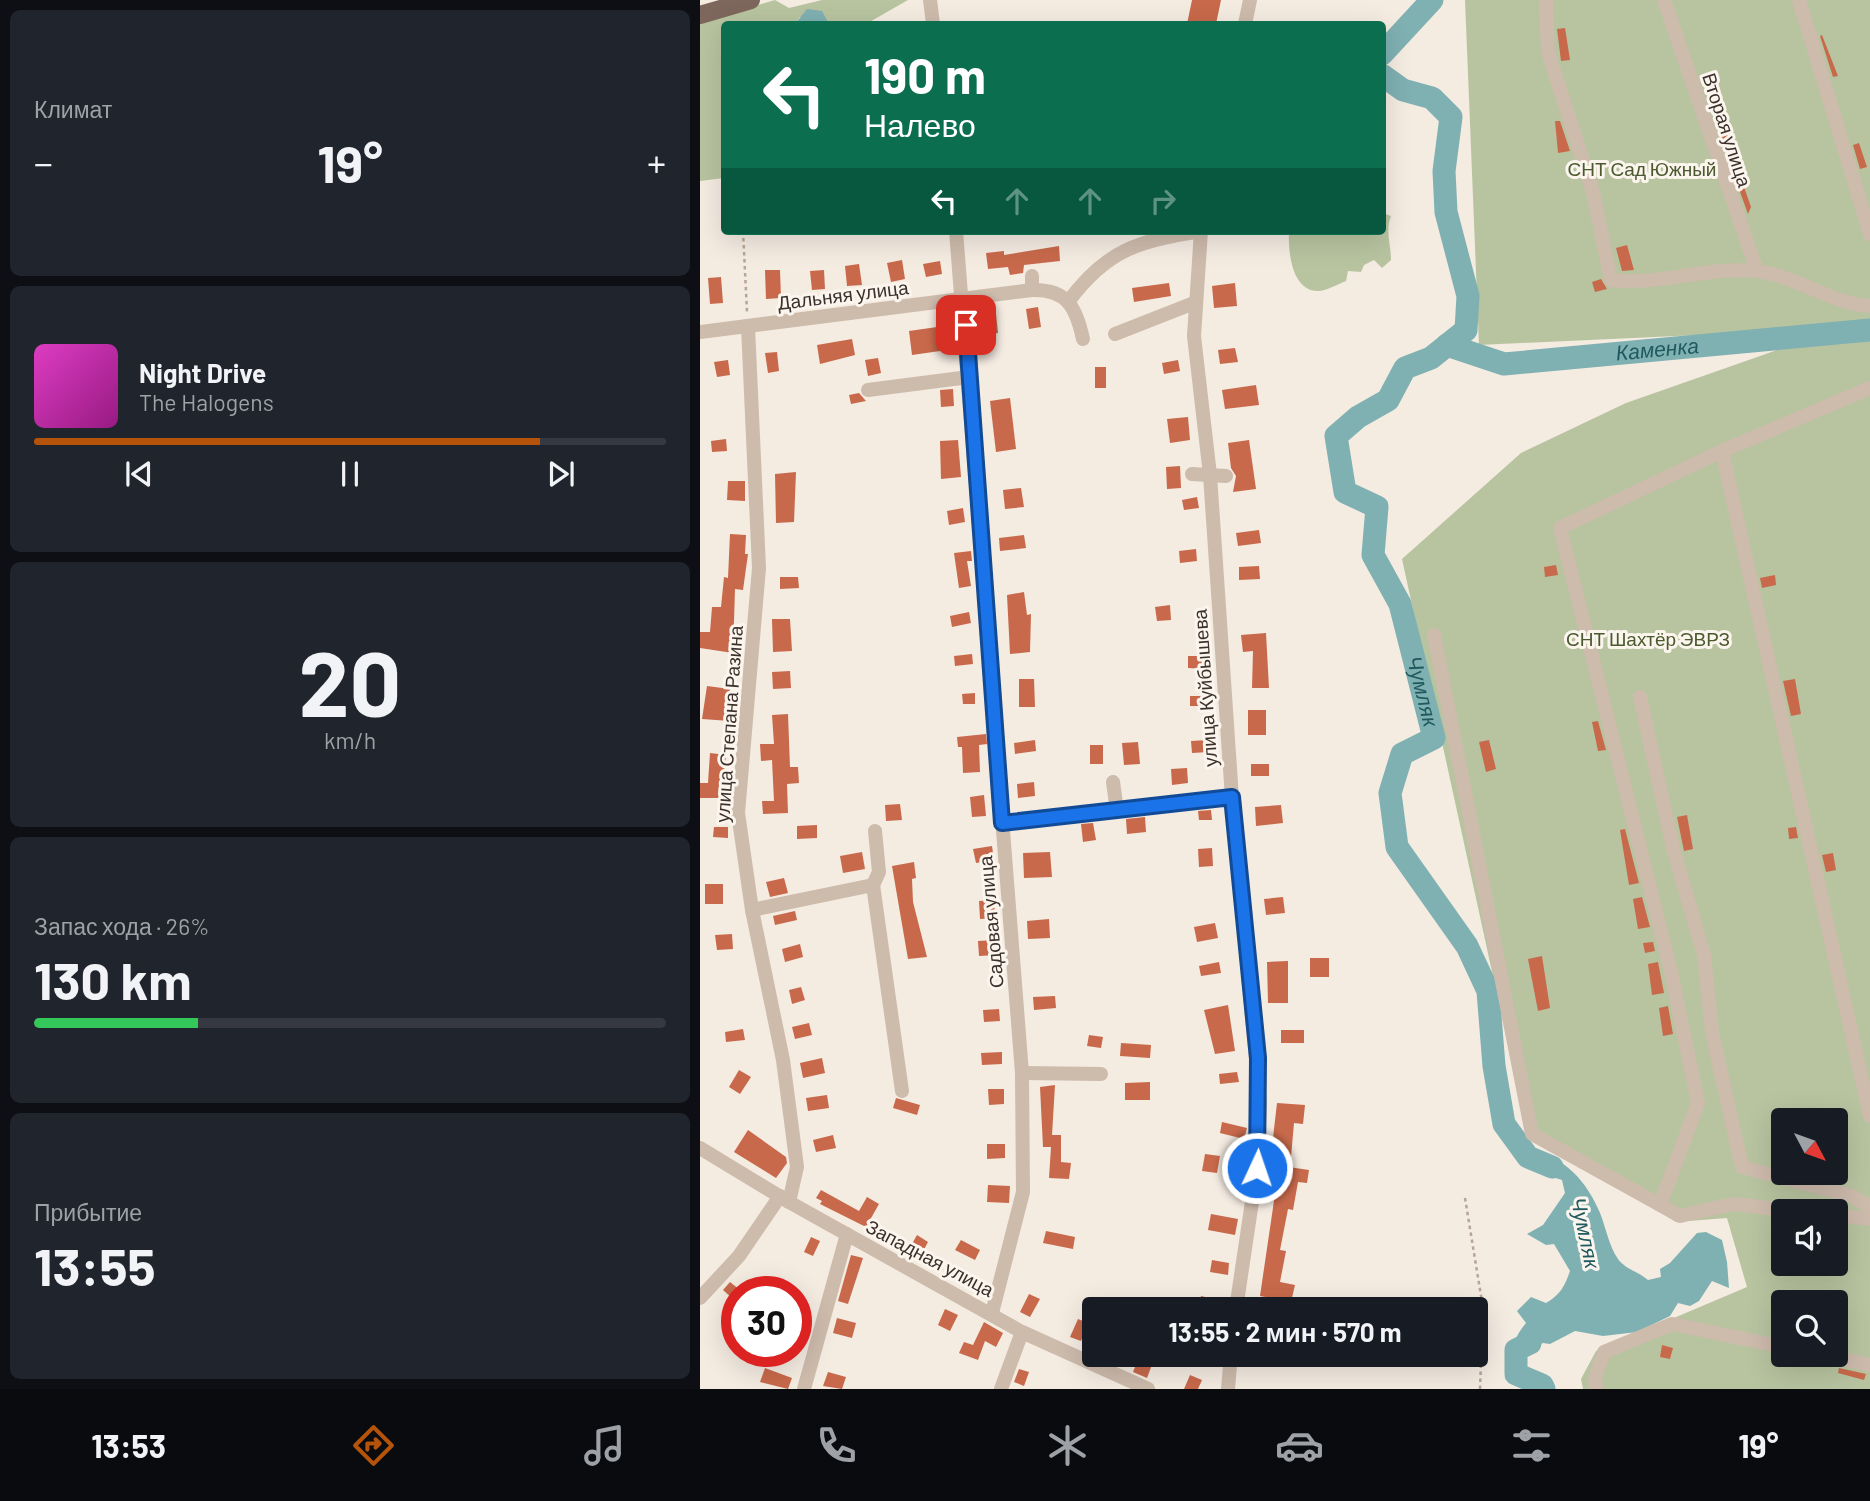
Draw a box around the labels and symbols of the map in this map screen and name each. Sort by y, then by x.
street label: Вторая улица [1698,70,1757,190]
park label: СНТ Сад Южный [1568,157,1716,180]
street label: Дальняя улица [776,275,910,314]
pin [936,295,996,355]
water label: Каменка [1614,332,1700,365]
street label: улица Куйбышева [1187,608,1221,768]
street label: улица Степана Разина [710,624,747,823]
park label: СНТ Шахтёр ЭВРЗ [1566,627,1730,650]
water label: Чумляк [1403,653,1445,730]
street label: Садовая улица [973,854,1008,989]
north arrow [1771,1108,1848,1185]
position arrow [1220,1131,1294,1205]
water label: Чумляк [1567,1195,1606,1272]
street label: Западная улица [862,1214,998,1301]
speed limit sign: 30 [721,1276,812,1367]

